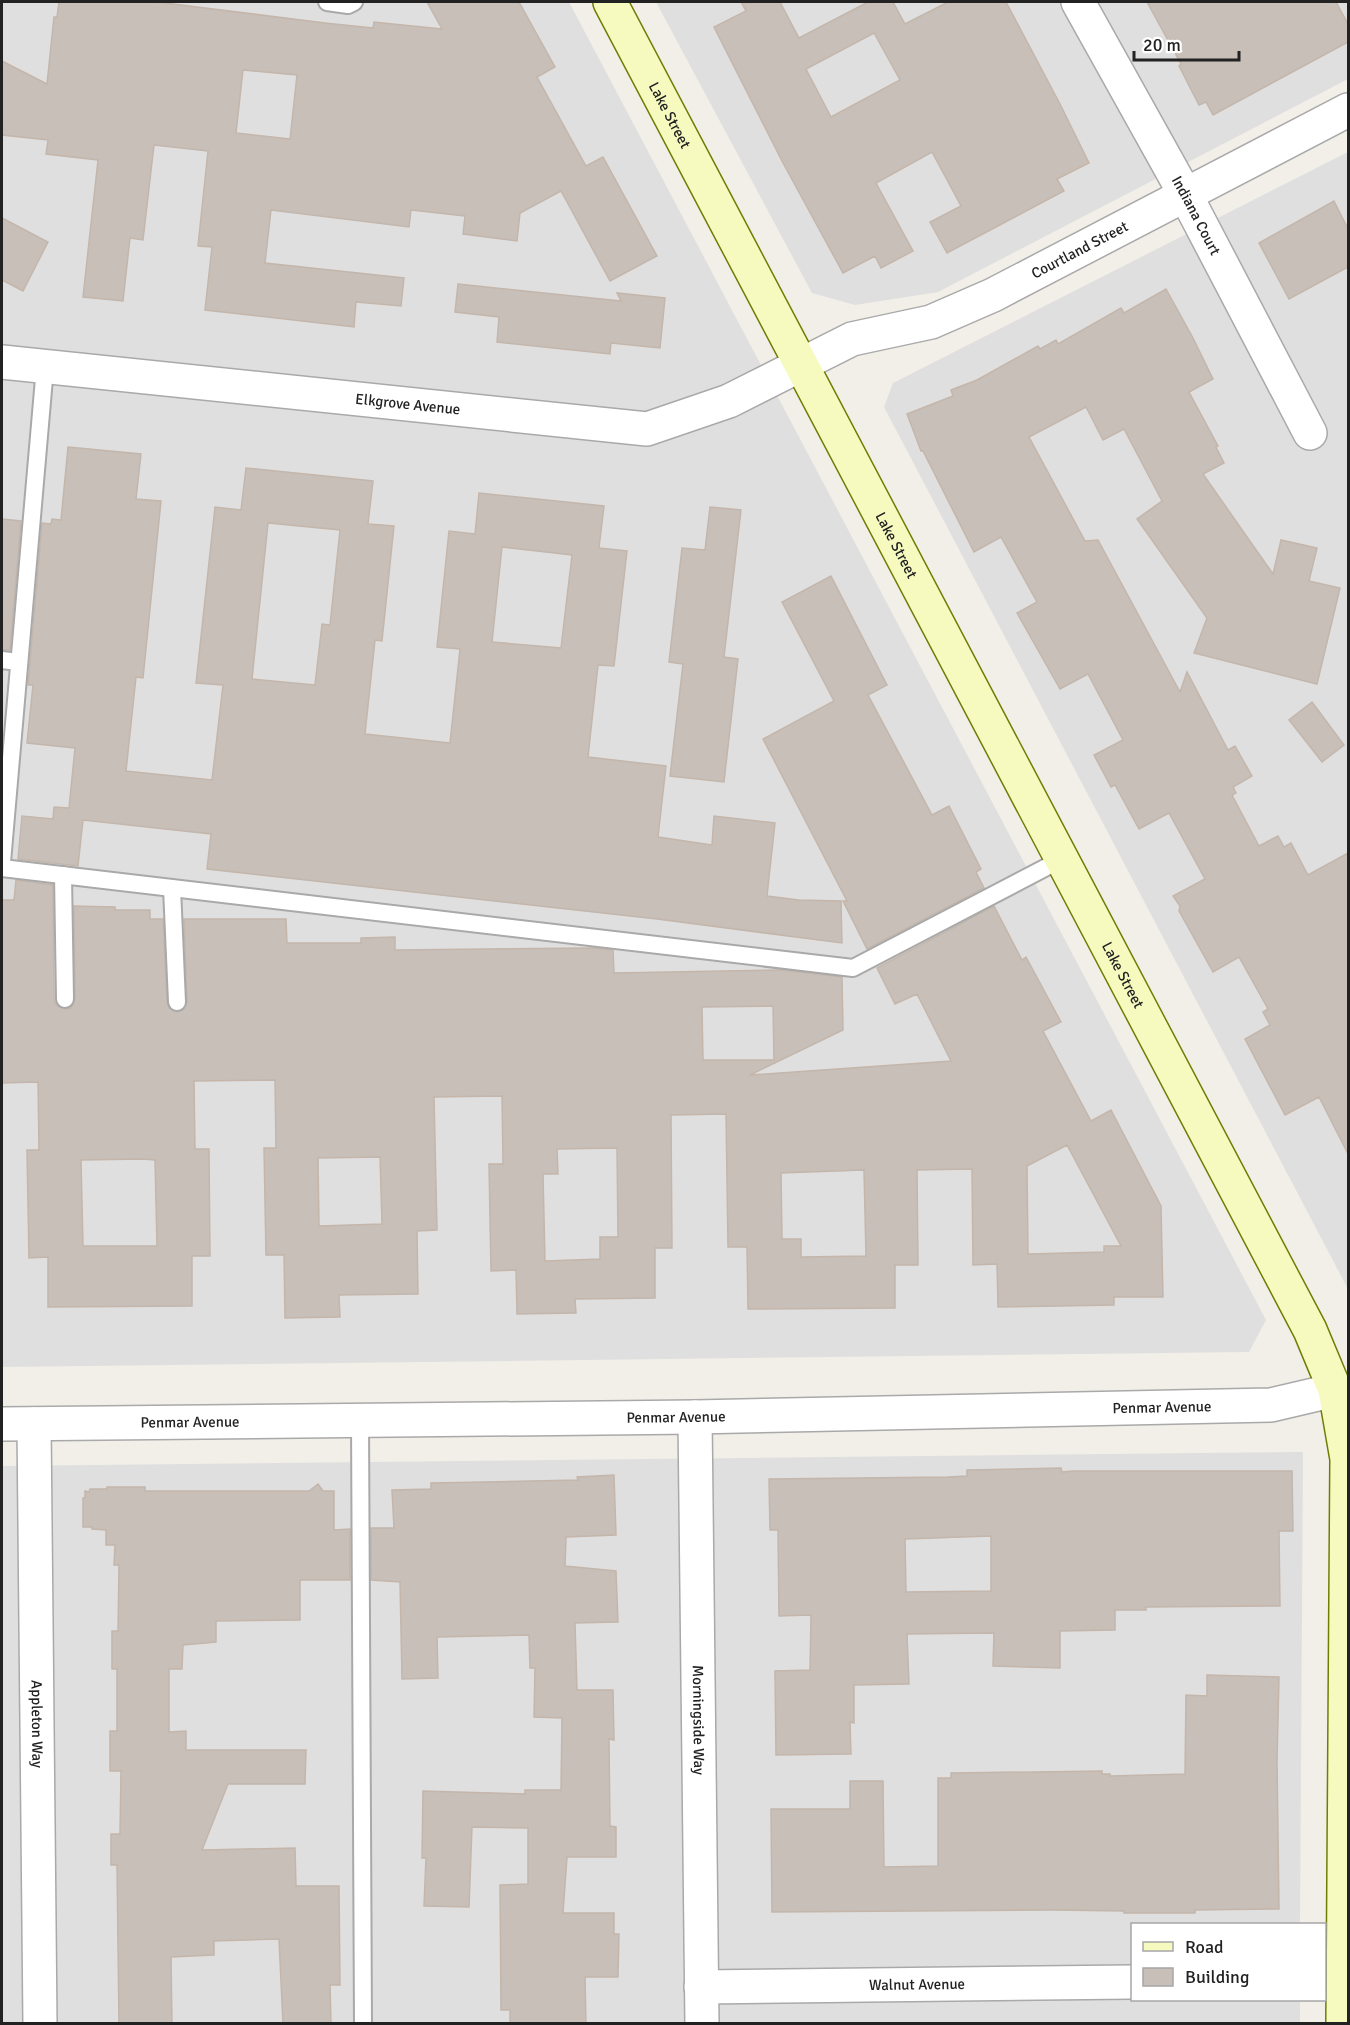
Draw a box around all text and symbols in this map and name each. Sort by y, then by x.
scale bar [1134,24,1239,62]
text: 20 m [1143,34,1181,56]
street label: Lake Street [645,79,695,151]
street label: Indiana Court [1168,173,1224,258]
street label: Courtland Street [1028,217,1131,282]
street label: Elkgrove Avenue [354,390,461,419]
street label: Lake Street [871,509,921,581]
street label: Lake Street [1098,939,1148,1011]
street label: Penmar Avenue [1112,1397,1212,1417]
street label: Penmar Avenue [626,1407,726,1427]
street label: Penmar Avenue [140,1413,240,1432]
street label: Morningside Way [689,1665,708,1775]
street label: Appleton Way [28,1680,46,1768]
legend [1131,1923,1326,2001]
text: Road [1185,1936,1224,1958]
text: Building [1185,1966,1249,1988]
street label: Walnut Avenue [869,1975,965,1994]

